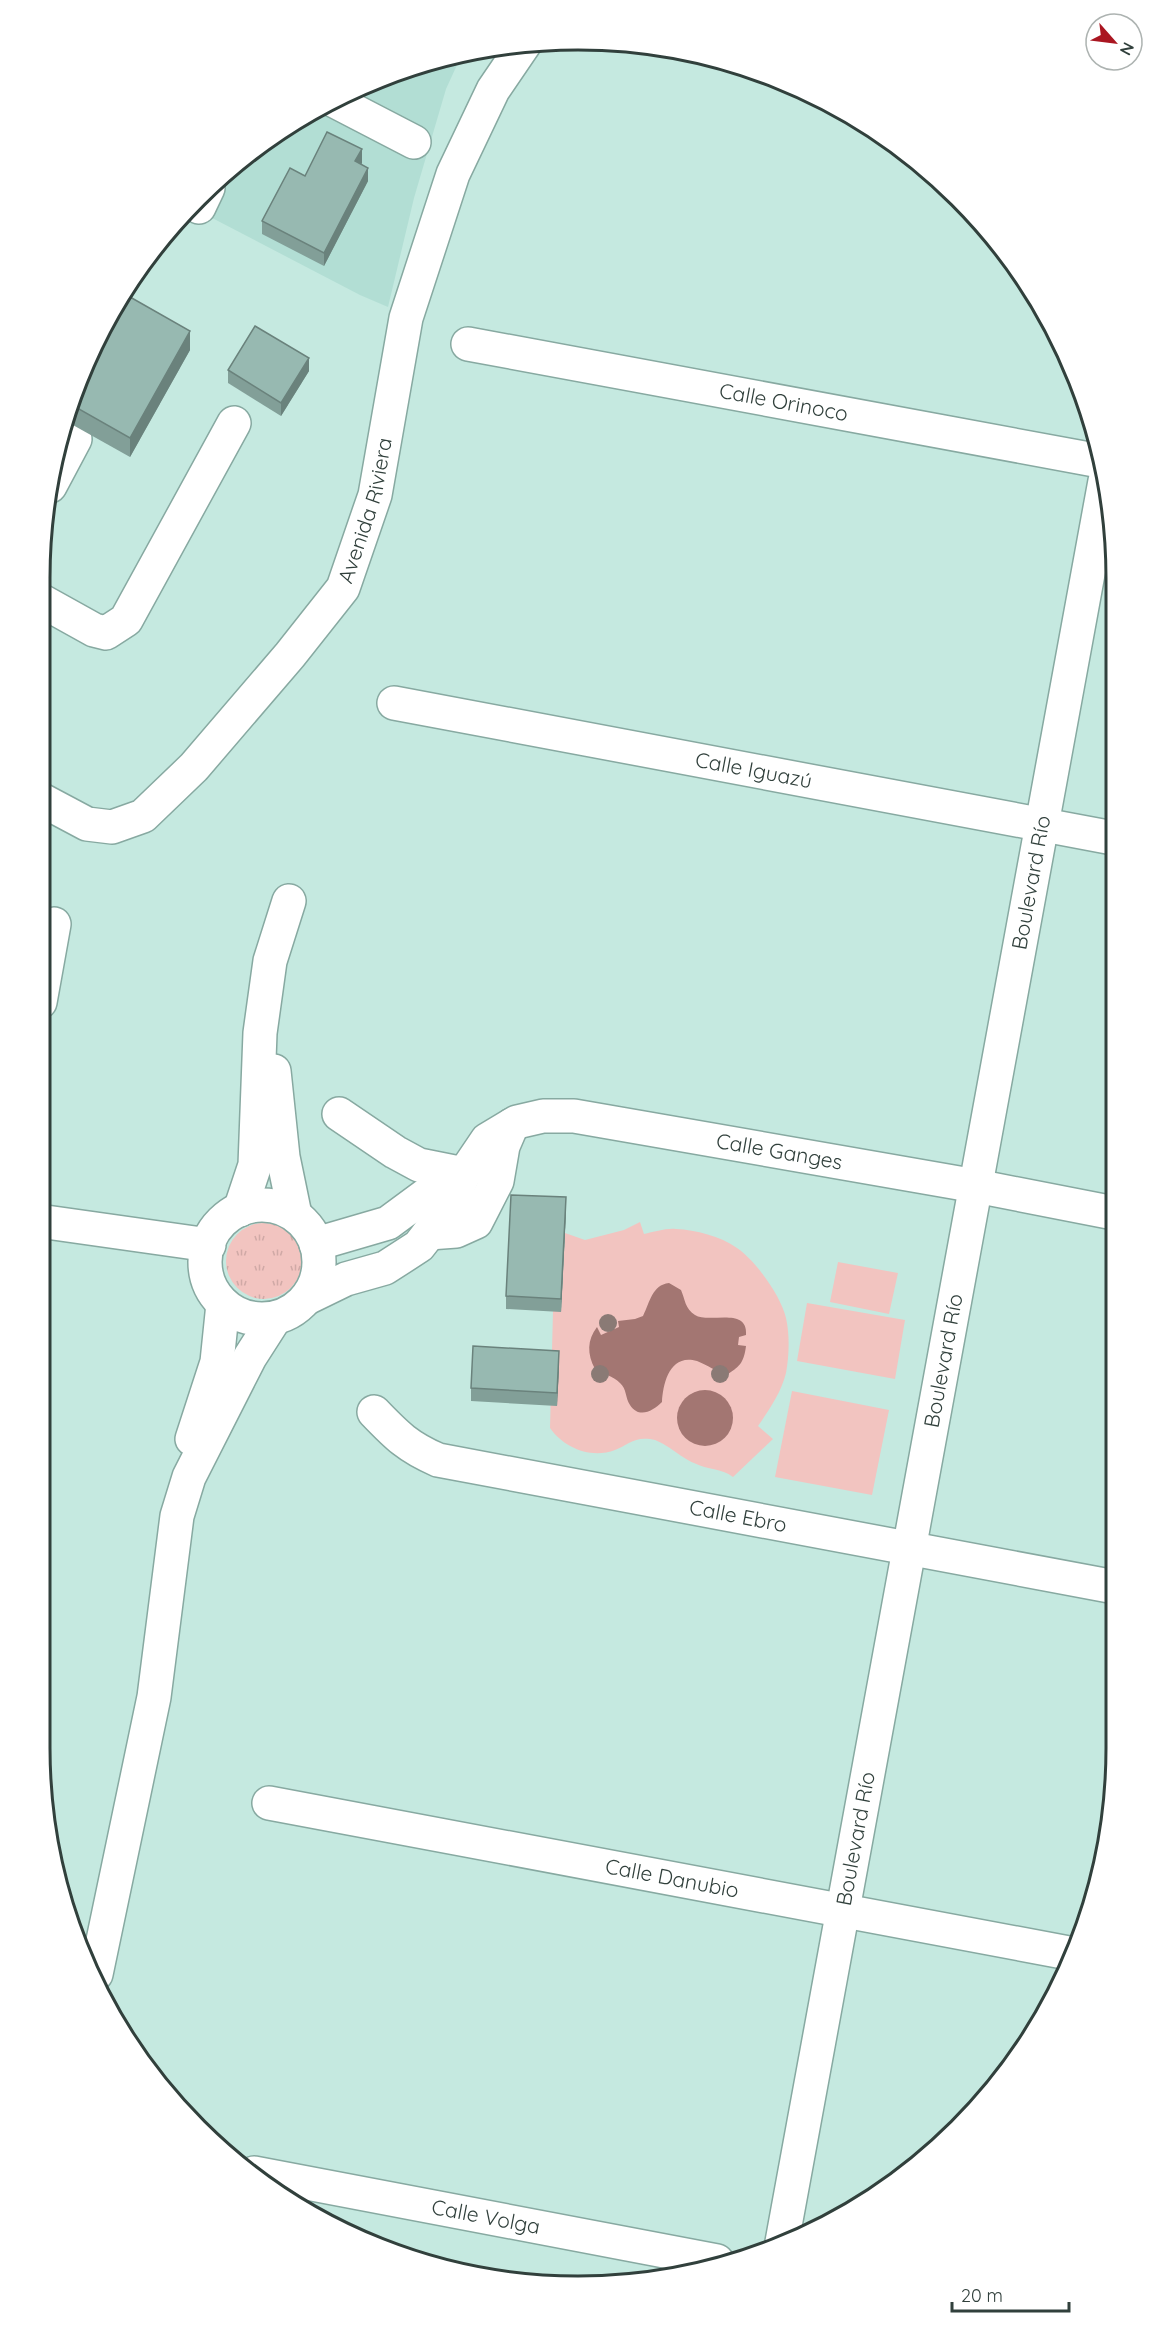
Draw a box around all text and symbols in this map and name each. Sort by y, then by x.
north arrow [1084,12,1144,72]
text: N [1116,39,1139,59]
street label: Calle Orinoco [717,377,850,426]
street label: Avenida Riviera [332,436,397,586]
street label: Calle Iguazú [693,746,814,793]
street label: Boulevard Río [1005,813,1055,952]
street label: Calle Ganges [714,1127,845,1175]
street label: Boulevard Río [918,1291,968,1430]
street label: Calle Ebro [687,1493,789,1537]
street label: Boulevard Río [830,1769,880,1908]
street label: Calle Danubio [603,1852,741,1903]
street label: Calle Volga [430,2193,543,2239]
scale bar [952,2275,1069,2313]
text: 20 m [961,2284,1003,2307]

